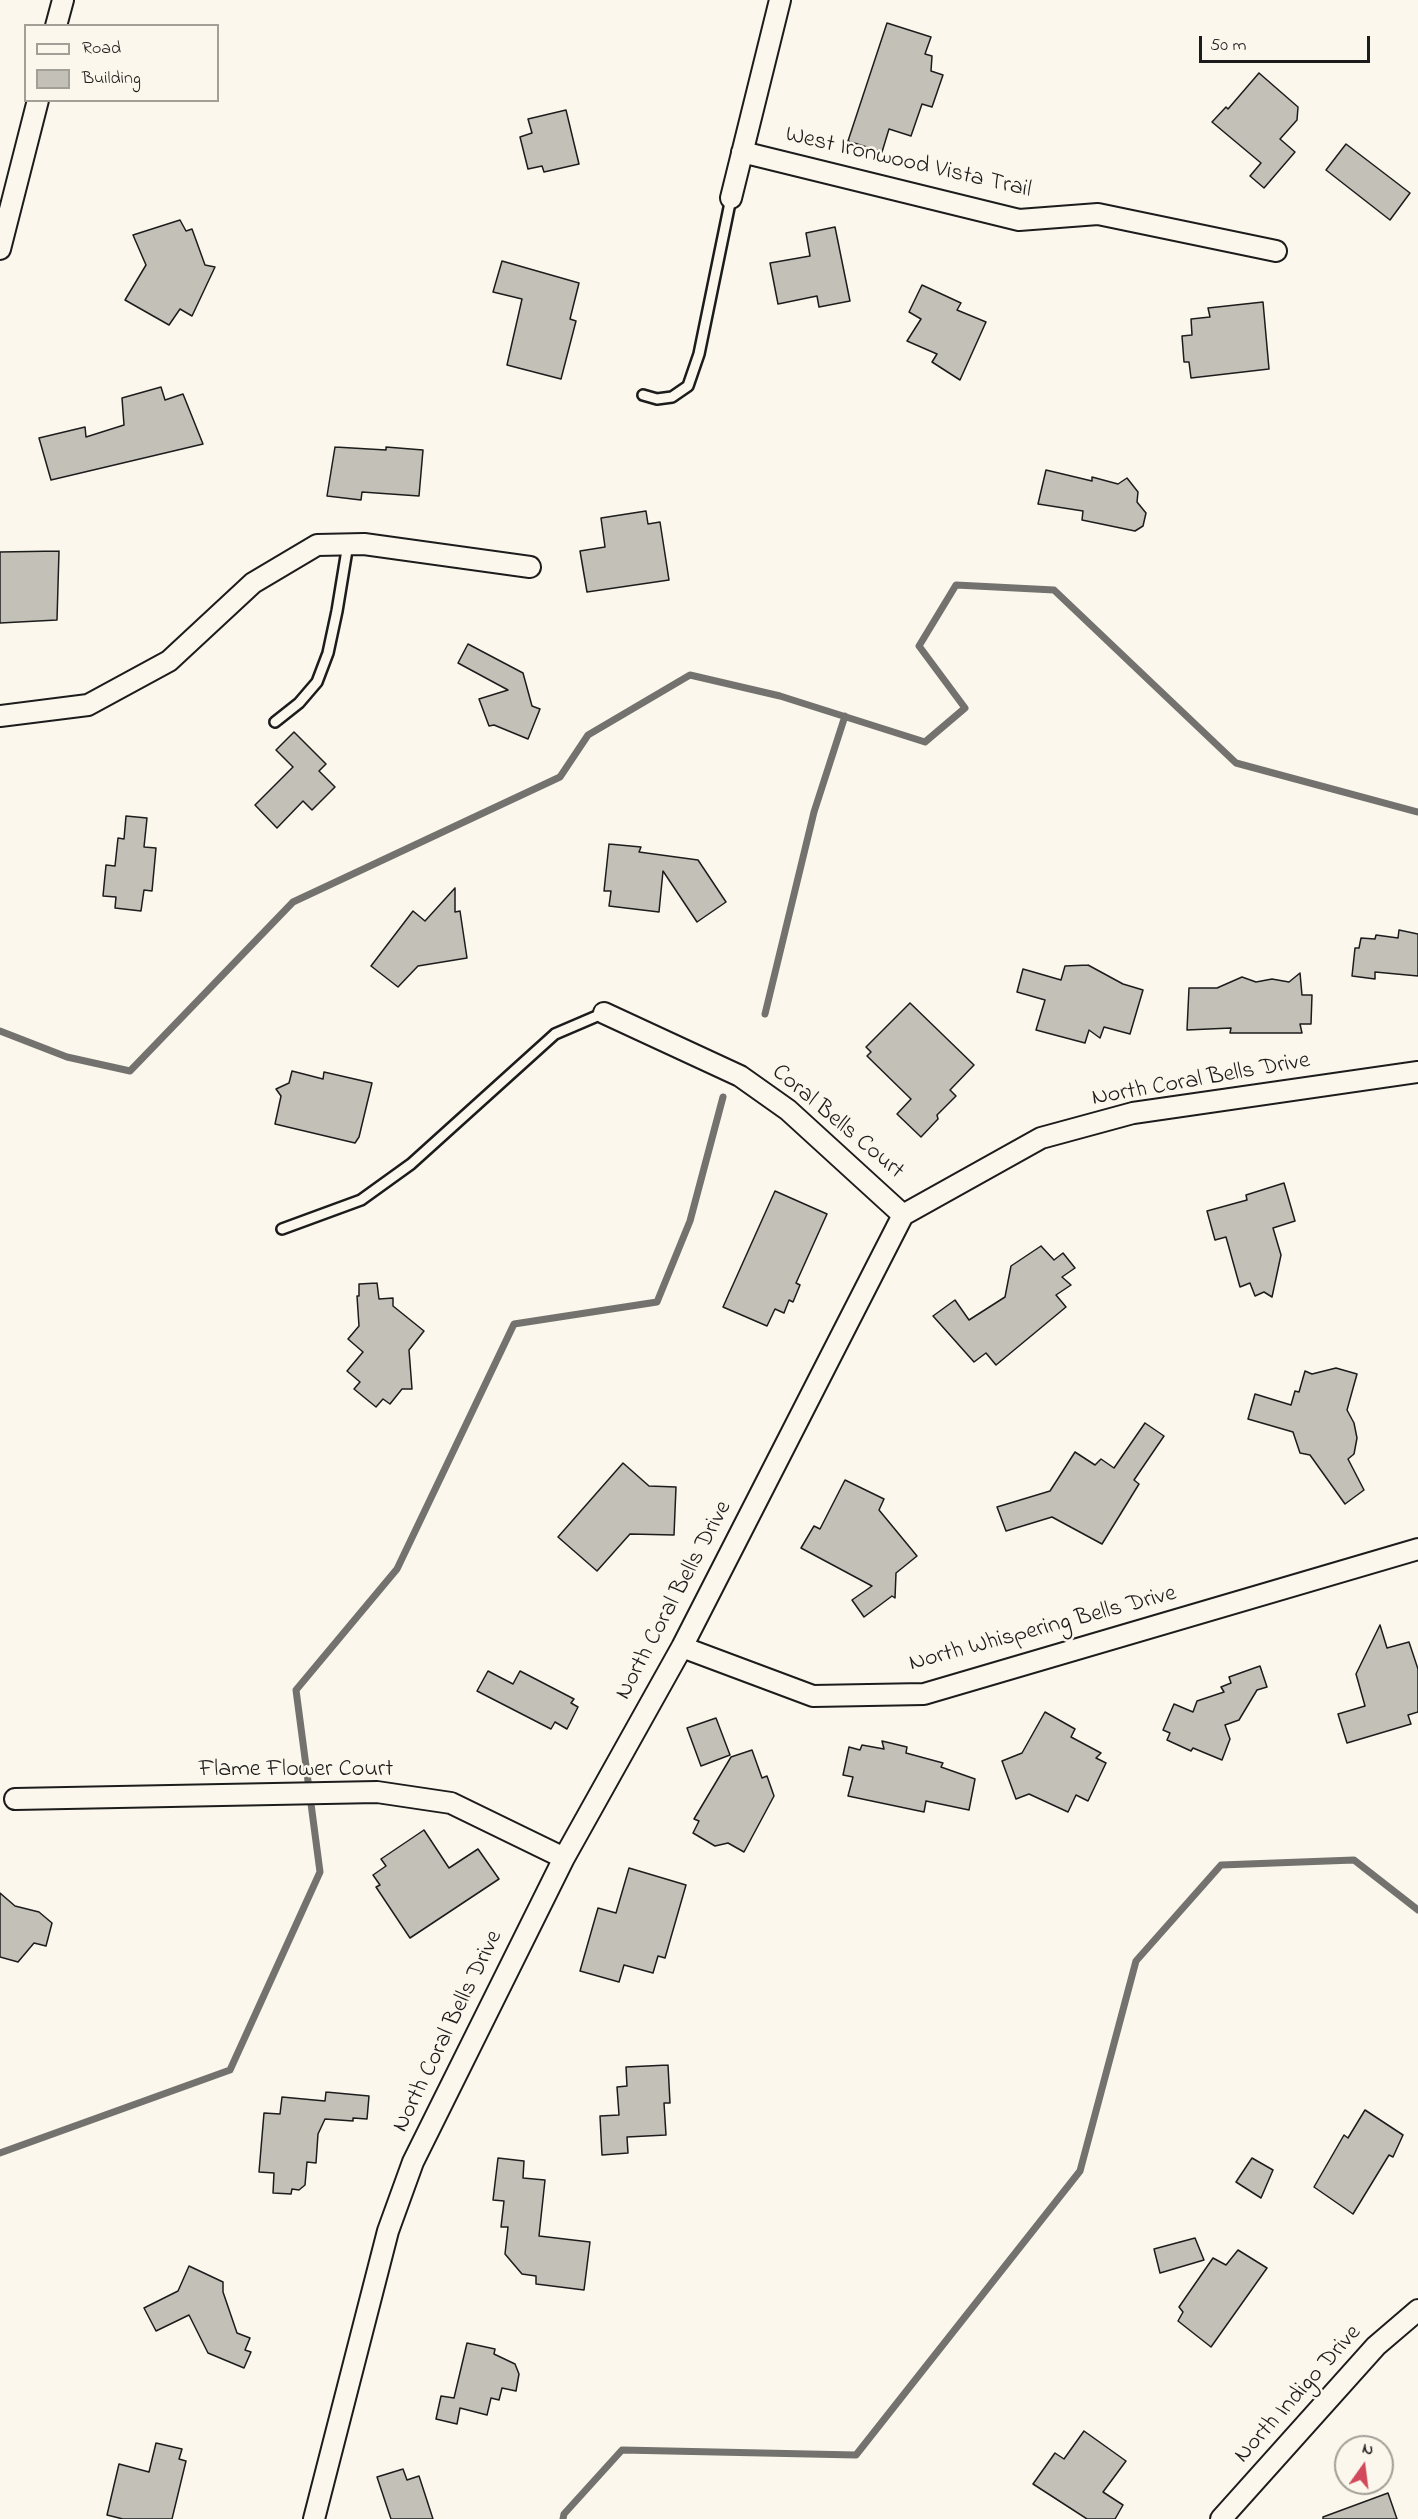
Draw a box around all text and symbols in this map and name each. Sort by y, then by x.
legend [24,24,219,102]
scale bar [1202,24,1373,62]
text: 50 m [1210,33,1247,59]
text: Road [82,36,121,62]
text: Building [82,66,141,92]
street label: West Ironwood Vista Trail [782,122,1034,206]
street label: North Coral Bells Drive [1090,1048,1312,1114]
street label: Coral Bells Court [765,1059,909,1187]
street label: North Coral Bells Drive [610,1497,740,1705]
street label: North Whispering Bells Drive [906,1580,1180,1680]
street label: Flame Flower Court [199,1757,393,1785]
street label: North Coral Bells Drive [388,1926,510,2138]
street label: North Indigo Drive [1229,2320,1369,2470]
north arrow [1334,2435,1394,2495]

